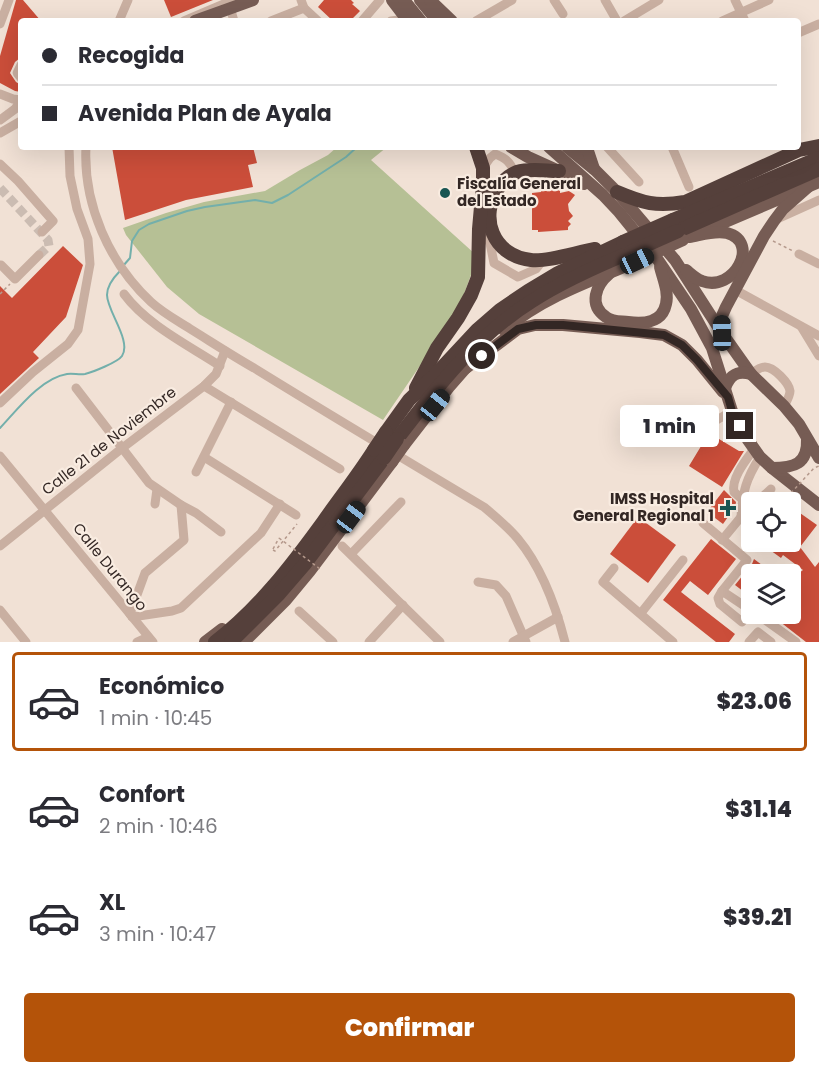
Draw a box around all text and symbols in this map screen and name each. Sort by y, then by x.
text: Recogida [78,40,185,71]
text: Avenida Plan de Ayala [78,98,332,129]
place label: Fiscalía General del Estado [457,173,581,211]
marker: Fiscalía General del Estado [438,186,452,200]
car [617,245,657,277]
car [713,315,731,351]
route start [468,342,495,369]
street label: Calle 21 de Noviembre [37,381,180,500]
car [417,385,453,425]
callout: 1 min [620,405,719,447]
text: 1 min [643,412,696,440]
route end [726,412,753,439]
place label: IMSS Hospital General Regional 1 [573,488,714,526]
map controls [741,492,801,624]
button: locate [741,492,801,552]
car [333,497,369,537]
marker: IMSS Hospital General Regional 1 [719,499,737,517]
street label: Calle Durango [68,518,152,615]
button: layers [741,564,801,624]
text: Económico [99,671,224,702]
icon: car [27,675,81,729]
text: $23.06 [716,686,792,717]
text: 1 min · 10:45 [99,704,212,732]
text: Confort [99,779,185,810]
icon: car [27,783,81,837]
text: $31.14 [725,794,792,825]
text: 2 min · 10:46 [99,812,218,840]
text: XL [99,887,125,918]
icon: car [27,891,81,945]
text: $39.21 [723,902,792,933]
text: 3 min · 10:47 [99,920,216,948]
button: Confirmar [24,993,795,1062]

